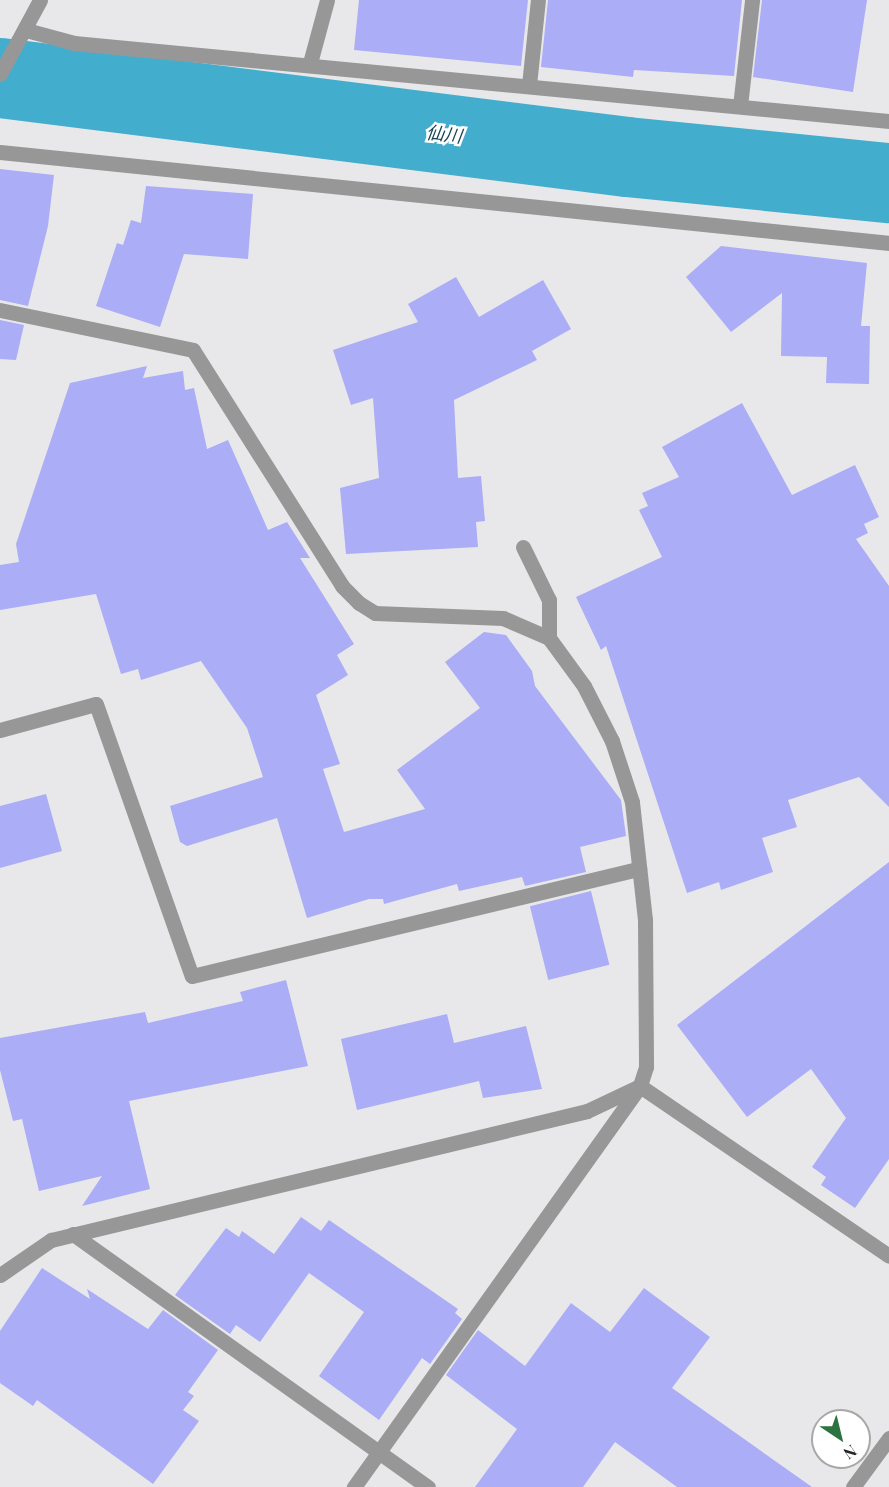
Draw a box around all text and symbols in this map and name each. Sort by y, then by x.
water label: 仙川 [425,121,463,147]
north arrow [811,1409,871,1469]
text: N [840,1441,861,1464]

